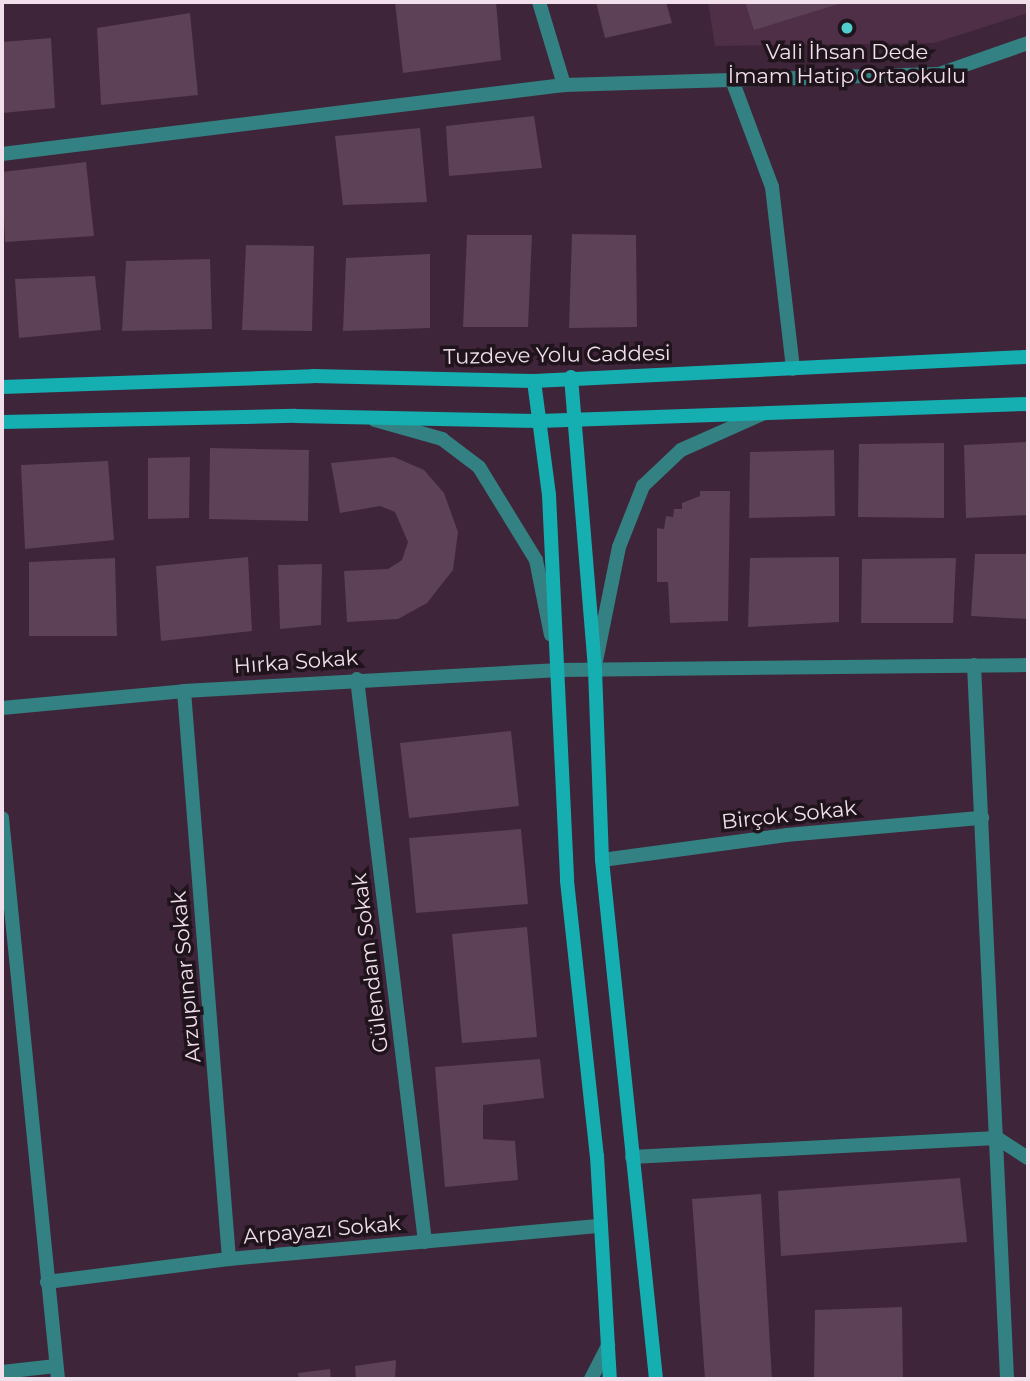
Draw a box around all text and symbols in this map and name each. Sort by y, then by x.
marker: Vali İhsan Dede İmam Hatip Ortaokulu [839,20,855,36]
place label: Vali İhsan Dede İmam Hatip Ortaokulu [728,39,966,89]
street label: Tuzdeve Yolu Caddesi [443,340,671,370]
street label: Hırka Sokak [233,645,359,679]
street label: Birçok Sokak [720,795,858,835]
street label: Gülendam Sokak [346,872,394,1054]
street label: Arzupınar Sokak [166,890,206,1064]
street label: Arpayazı Sokak [242,1211,402,1249]

